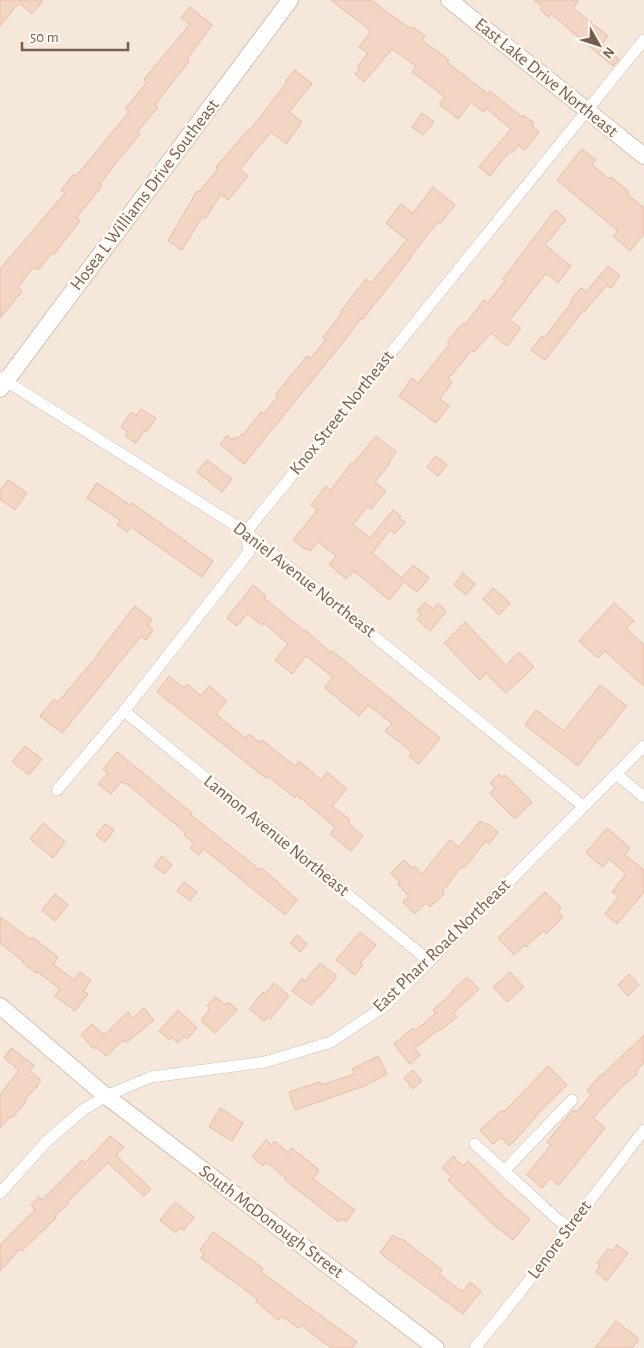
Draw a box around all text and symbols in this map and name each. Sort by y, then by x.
street label: East Lake Drive Northeast [470,14,622,142]
scale bar [22,20,129,52]
north arrow [574,20,624,70]
text: 50 m [30,30,59,45]
street label: Hosea L Williams Drive Southeast [67,96,223,294]
street label: Knox Street Northeast [286,347,398,479]
street label: Daniel Avenue Northeast [229,519,379,641]
street label: Lannon Avenue Northeast [200,772,352,900]
street label: East Pharr Road Northeast [370,876,514,1016]
street label: South McDonough Street [196,1162,347,1282]
street label: Lenore Street [525,1197,595,1283]

